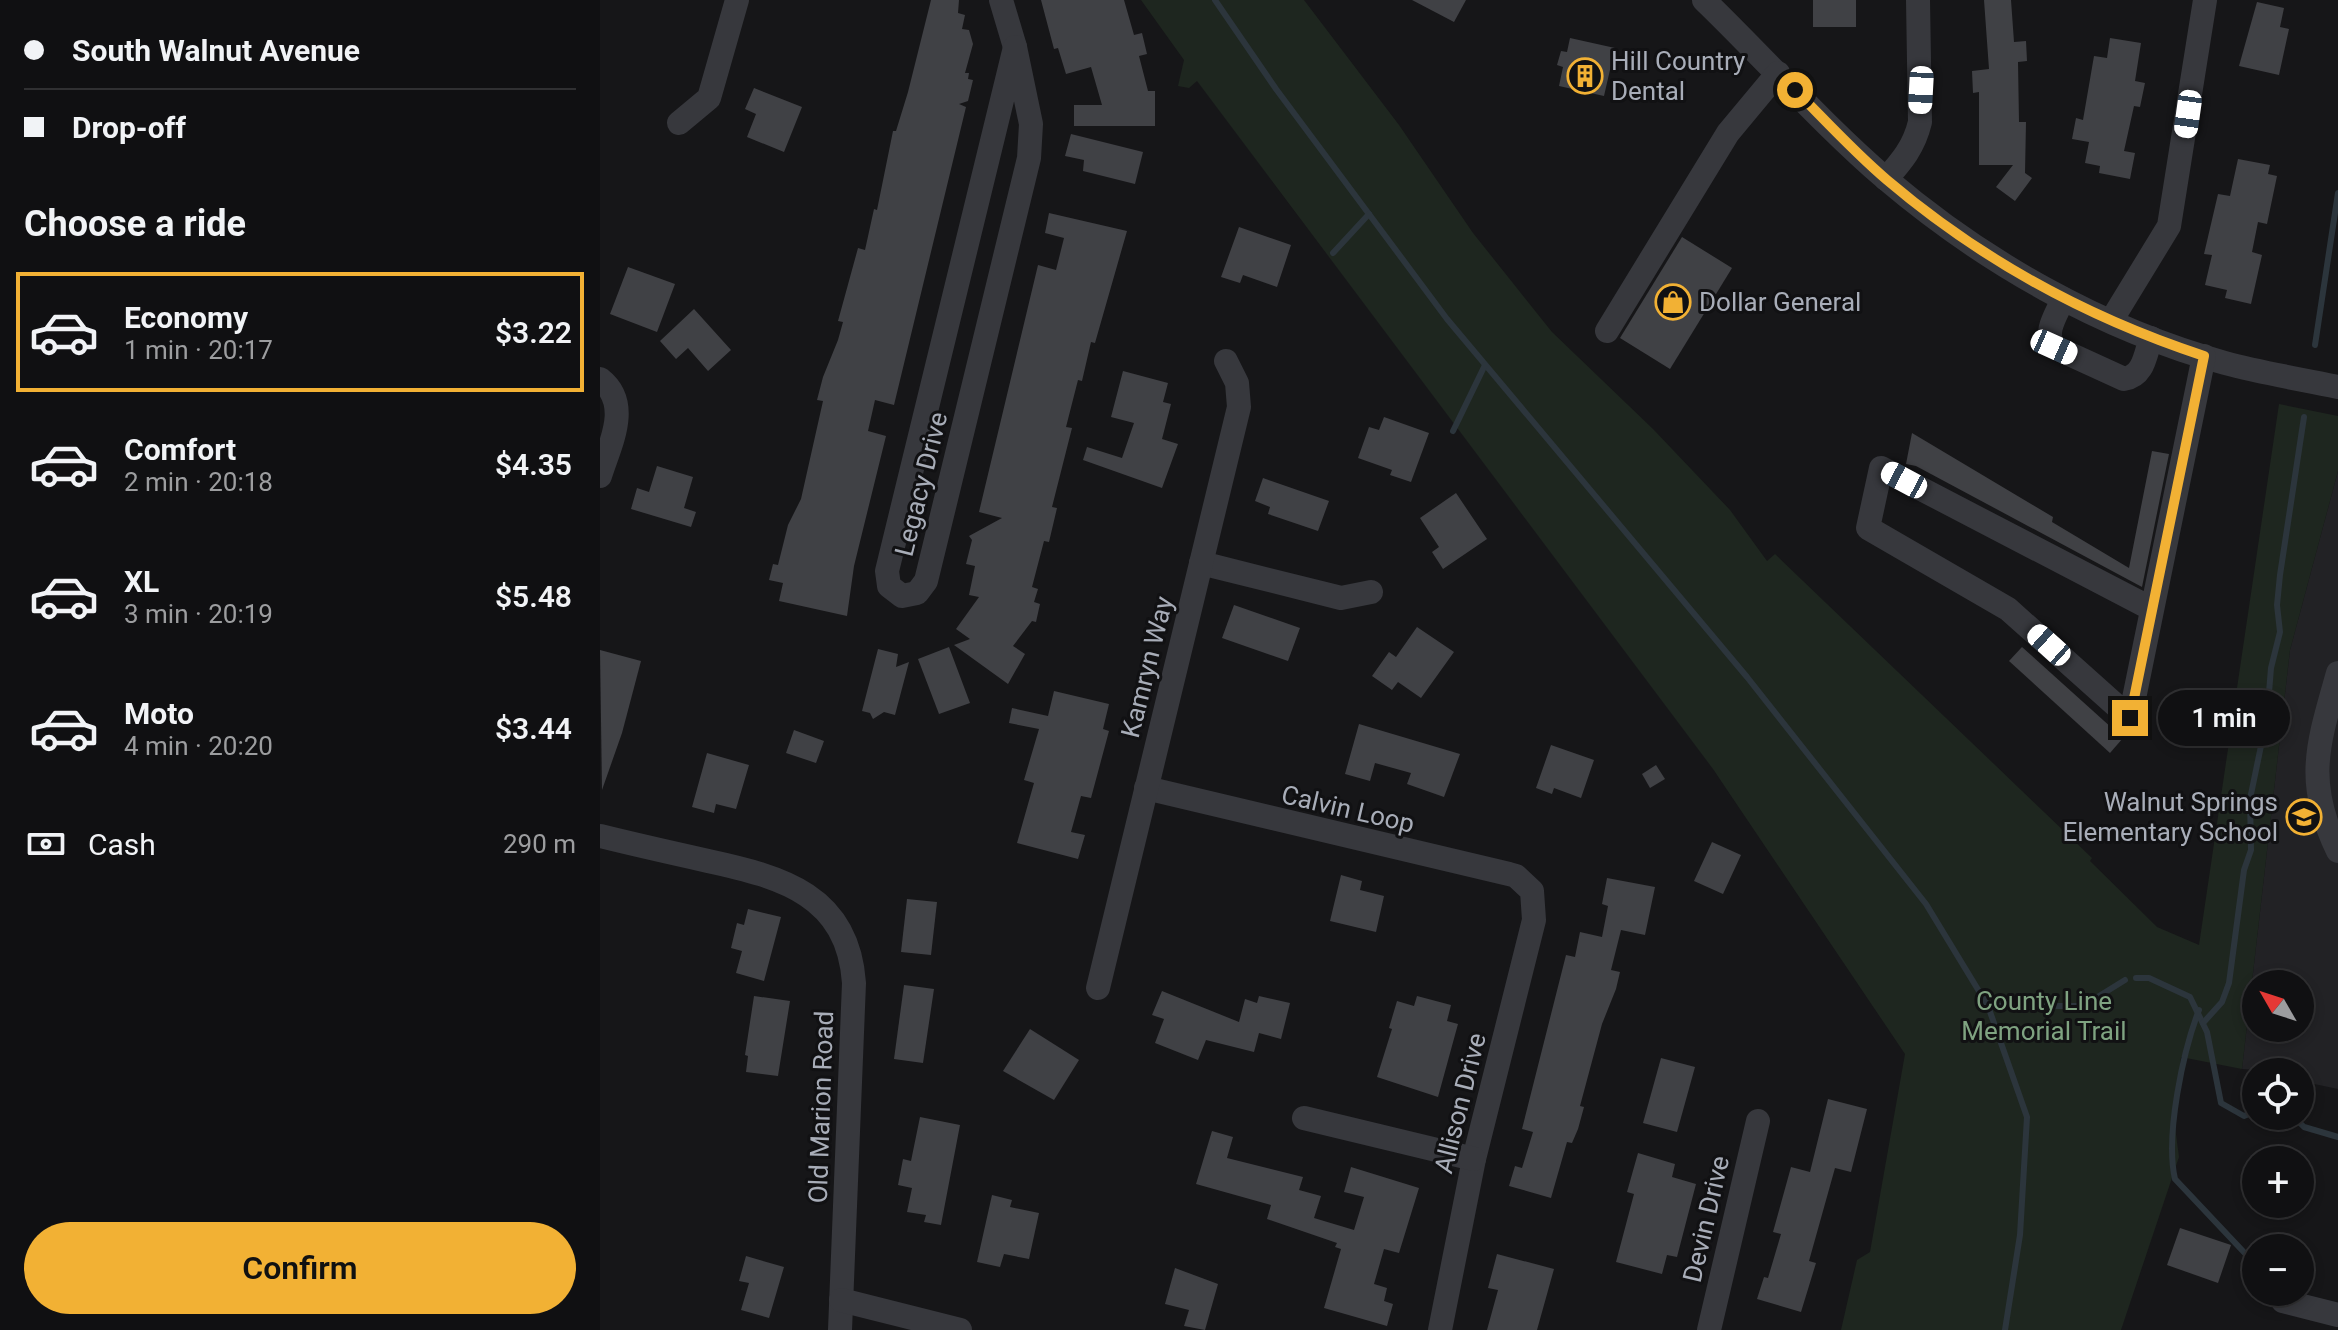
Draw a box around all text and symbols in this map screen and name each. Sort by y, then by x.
text: South Walnut Avenue [72,33,360,68]
place label: Hill Country Dental [1611,46,1745,106]
building icon: Hill Country Dental [1566,57,1604,95]
car [1908,65,1934,115]
route start [1777,72,1813,108]
car [2173,89,2203,139]
text: Drop-off [72,110,186,145]
text: Choose a ride [24,203,246,245]
shop icon: Dollar General [1654,283,1692,321]
place label: Dollar General [1699,287,1861,317]
icon: car [28,296,100,368]
text: Economy [124,300,248,335]
text: $3.22 [495,315,572,350]
car [2027,326,2081,368]
text: 1 min · 20:17 [124,335,273,365]
street label: Legacy Drive [889,409,953,559]
icon: car [28,428,100,500]
text: Comfort [124,432,236,467]
text: $4.35 [495,447,572,482]
car [1877,458,1931,502]
text: 2 min · 20:18 [124,467,273,497]
icon: car [28,560,100,632]
text: XL [124,564,159,599]
text: $5.48 [495,579,572,614]
street label: Kamryn Way [1115,593,1179,741]
text: 3 min · 20:19 [124,599,273,629]
car [2023,620,2075,670]
callout: 1 min [2158,690,2290,746]
icon: car [28,692,100,764]
text: Moto [124,696,194,731]
route end [2112,700,2148,736]
text: 1 min [2191,703,2257,733]
text: $3.44 [495,711,572,746]
text: 4 min · 20:20 [124,731,273,761]
street label: Calvin Loop [1279,779,1417,839]
place label: Walnut Springs Elementary School [2062,787,2278,847]
school or university icon: Walnut Springs Elementary School [2285,798,2323,836]
icon: cash [24,822,68,866]
text: Cash [88,827,156,862]
text: 290 m [503,829,576,859]
north arrow [2242,970,2314,1042]
map controls [2242,970,2314,1306]
park label: County Line Memorial Trail [1961,986,2127,1046]
street label: Old Marion Road [803,1010,839,1204]
street label: Allison Drive [1428,1030,1492,1176]
button: locate [2242,1058,2314,1130]
button: + [2242,1146,2314,1218]
street label: Devin Drive [1677,1153,1735,1285]
button: Confirm [24,1222,576,1314]
button: − [2242,1234,2314,1306]

